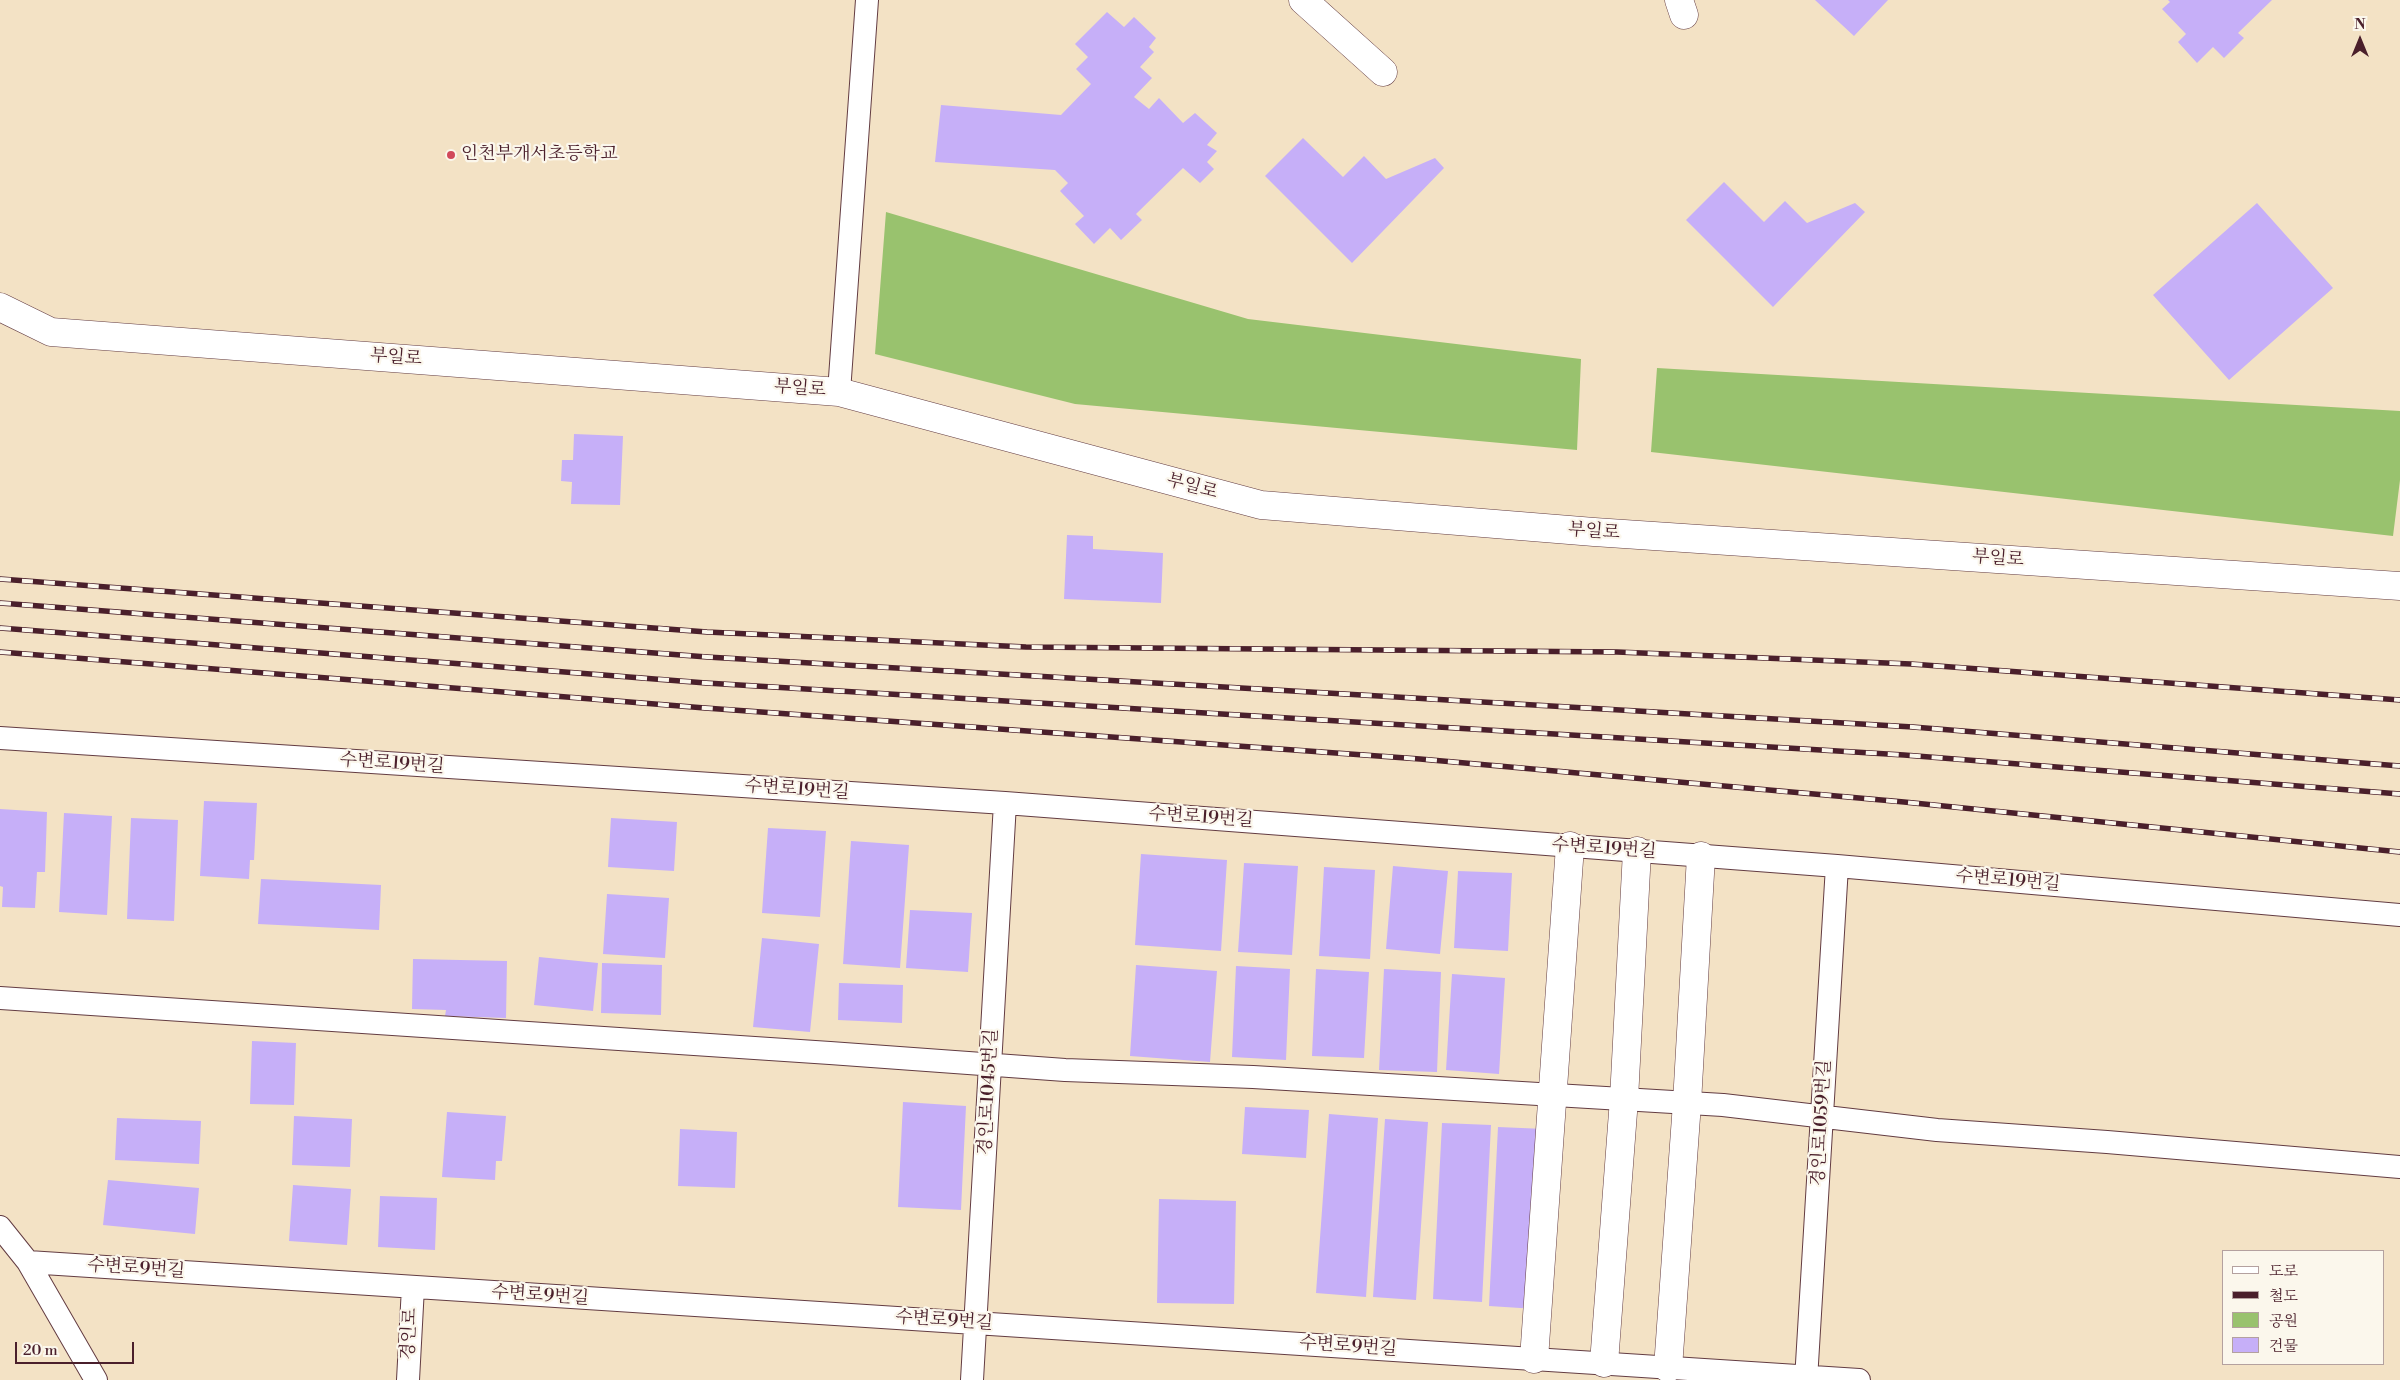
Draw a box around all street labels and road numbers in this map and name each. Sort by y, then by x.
street label: 부일로 [369,345,423,371]
street label: 부일로 [773,376,827,402]
street label: 부일로 [1164,470,1220,504]
street label: 부일로 [1567,519,1621,545]
street label: 부일로 [1971,546,2025,572]
street label: 수변로19번길 [339,750,445,778]
street label: 수변로19번길 [744,776,850,804]
street label: 수변로19번길 [1148,804,1254,832]
street label: 수변로19번길 [1551,835,1657,863]
street label: 수변로19번길 [1955,866,2061,896]
street label: 경인로1045번길 [975,1028,1003,1156]
street label: 경인로1059번길 [1808,1059,1836,1187]
street label: 수변로9번길 [86,1255,186,1283]
street label: 수변로9번길 [490,1282,590,1310]
street label: 경인로 [398,1307,422,1361]
street label: 수변로9번길 [894,1307,994,1335]
street label: 수변로9번길 [1298,1333,1398,1361]

